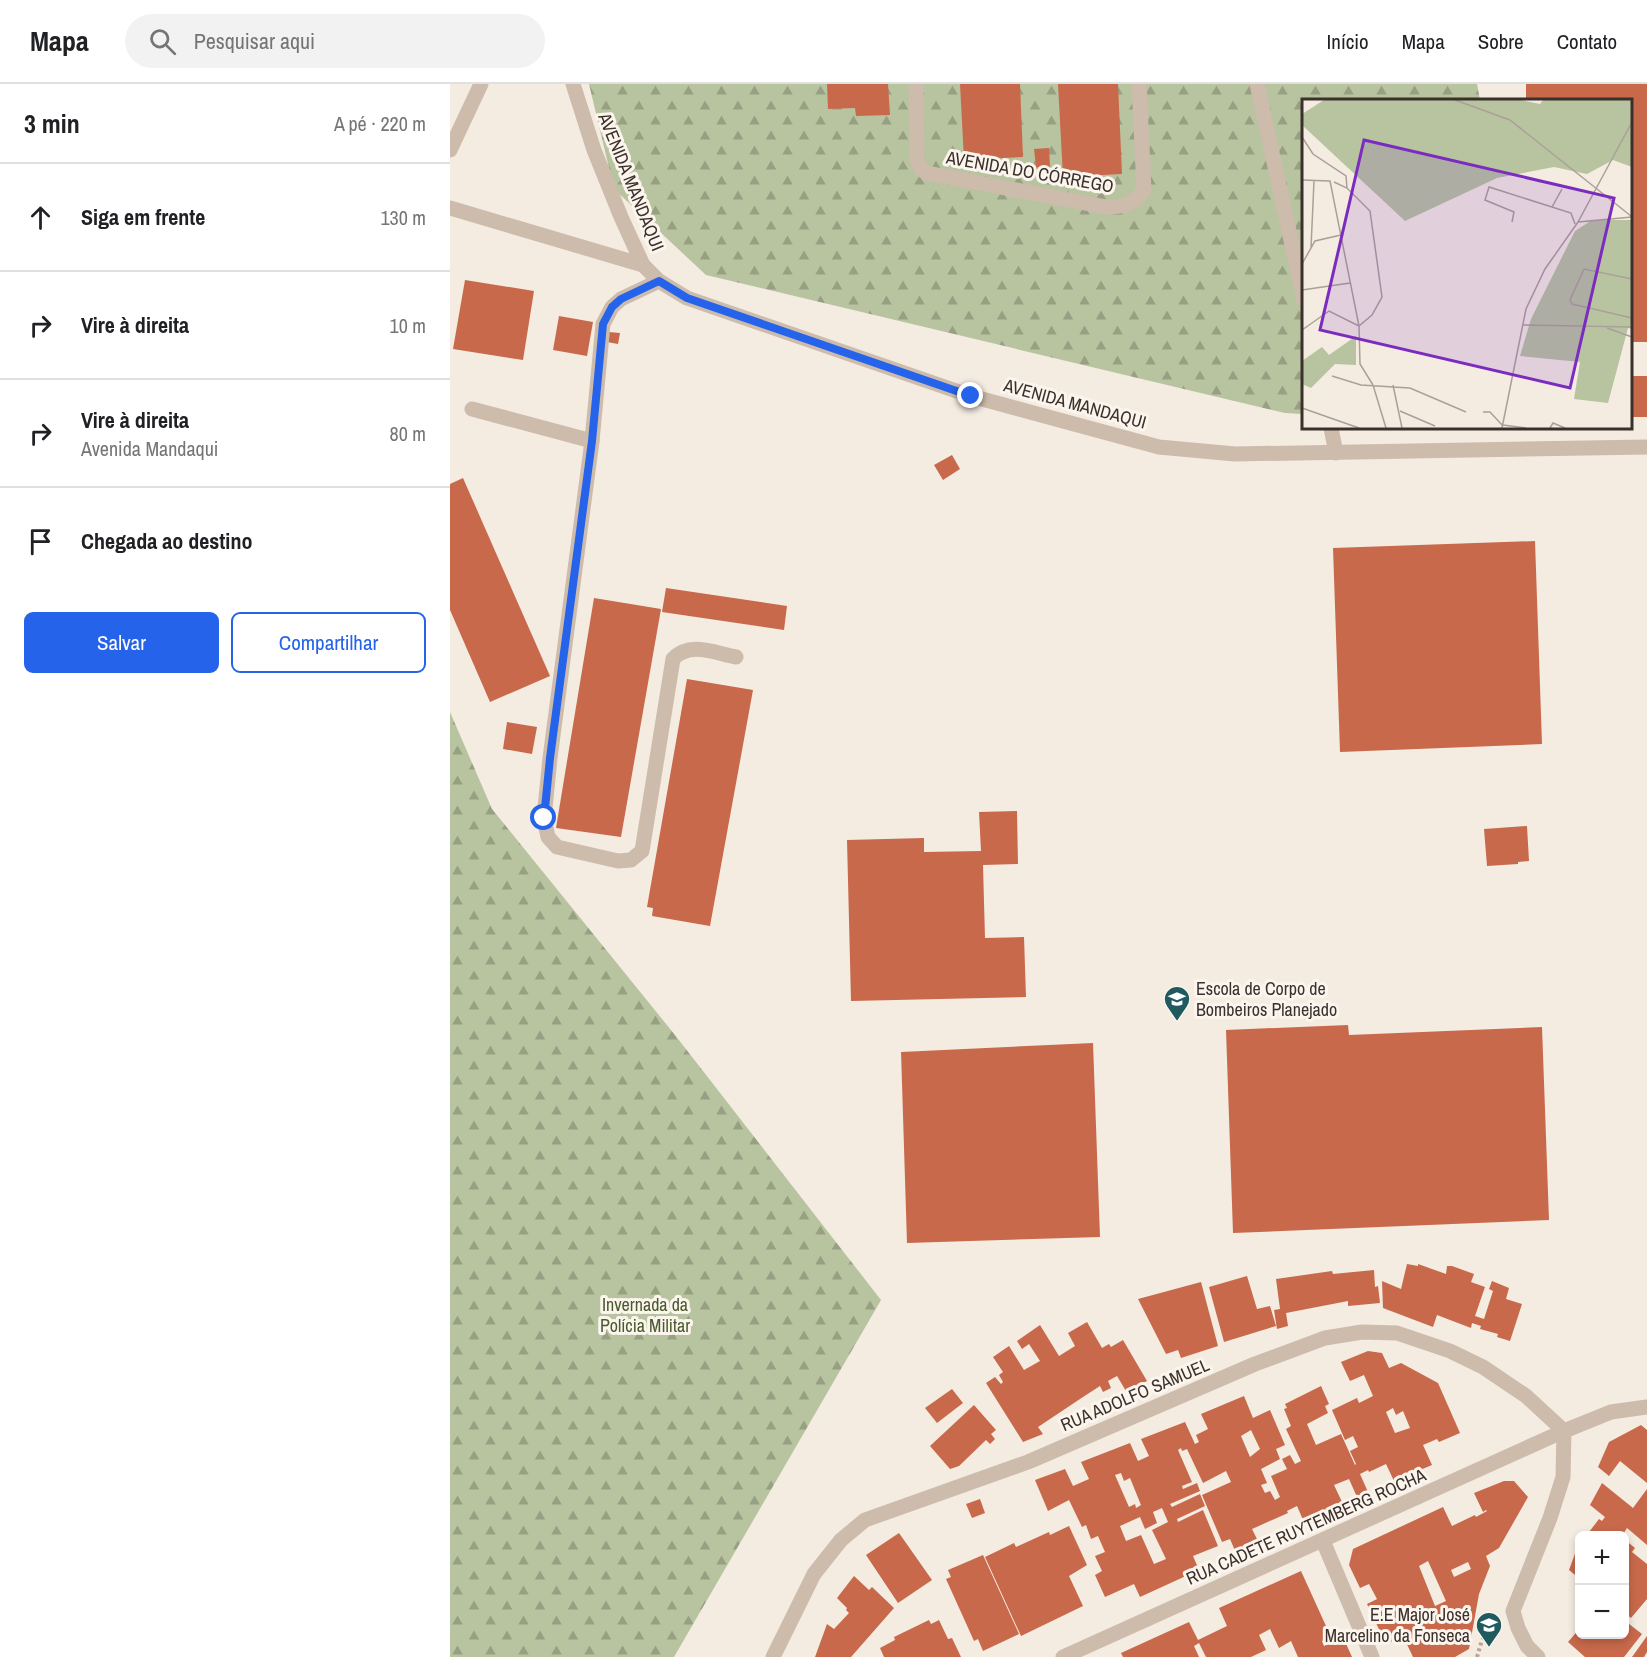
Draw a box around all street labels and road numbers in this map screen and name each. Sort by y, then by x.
street label: AVENIDA MANDAQUI [592,108,671,254]
street label: AVENIDA DO CÓRREGO [943,144,1116,199]
street label: AVENIDA MANDAQUI [1000,372,1149,435]
street label: RUA ADOLFO SAMUEL [1057,1352,1213,1437]
street label: RUA CADETE RUYTEMBERG ROCHA [1182,1462,1430,1591]

